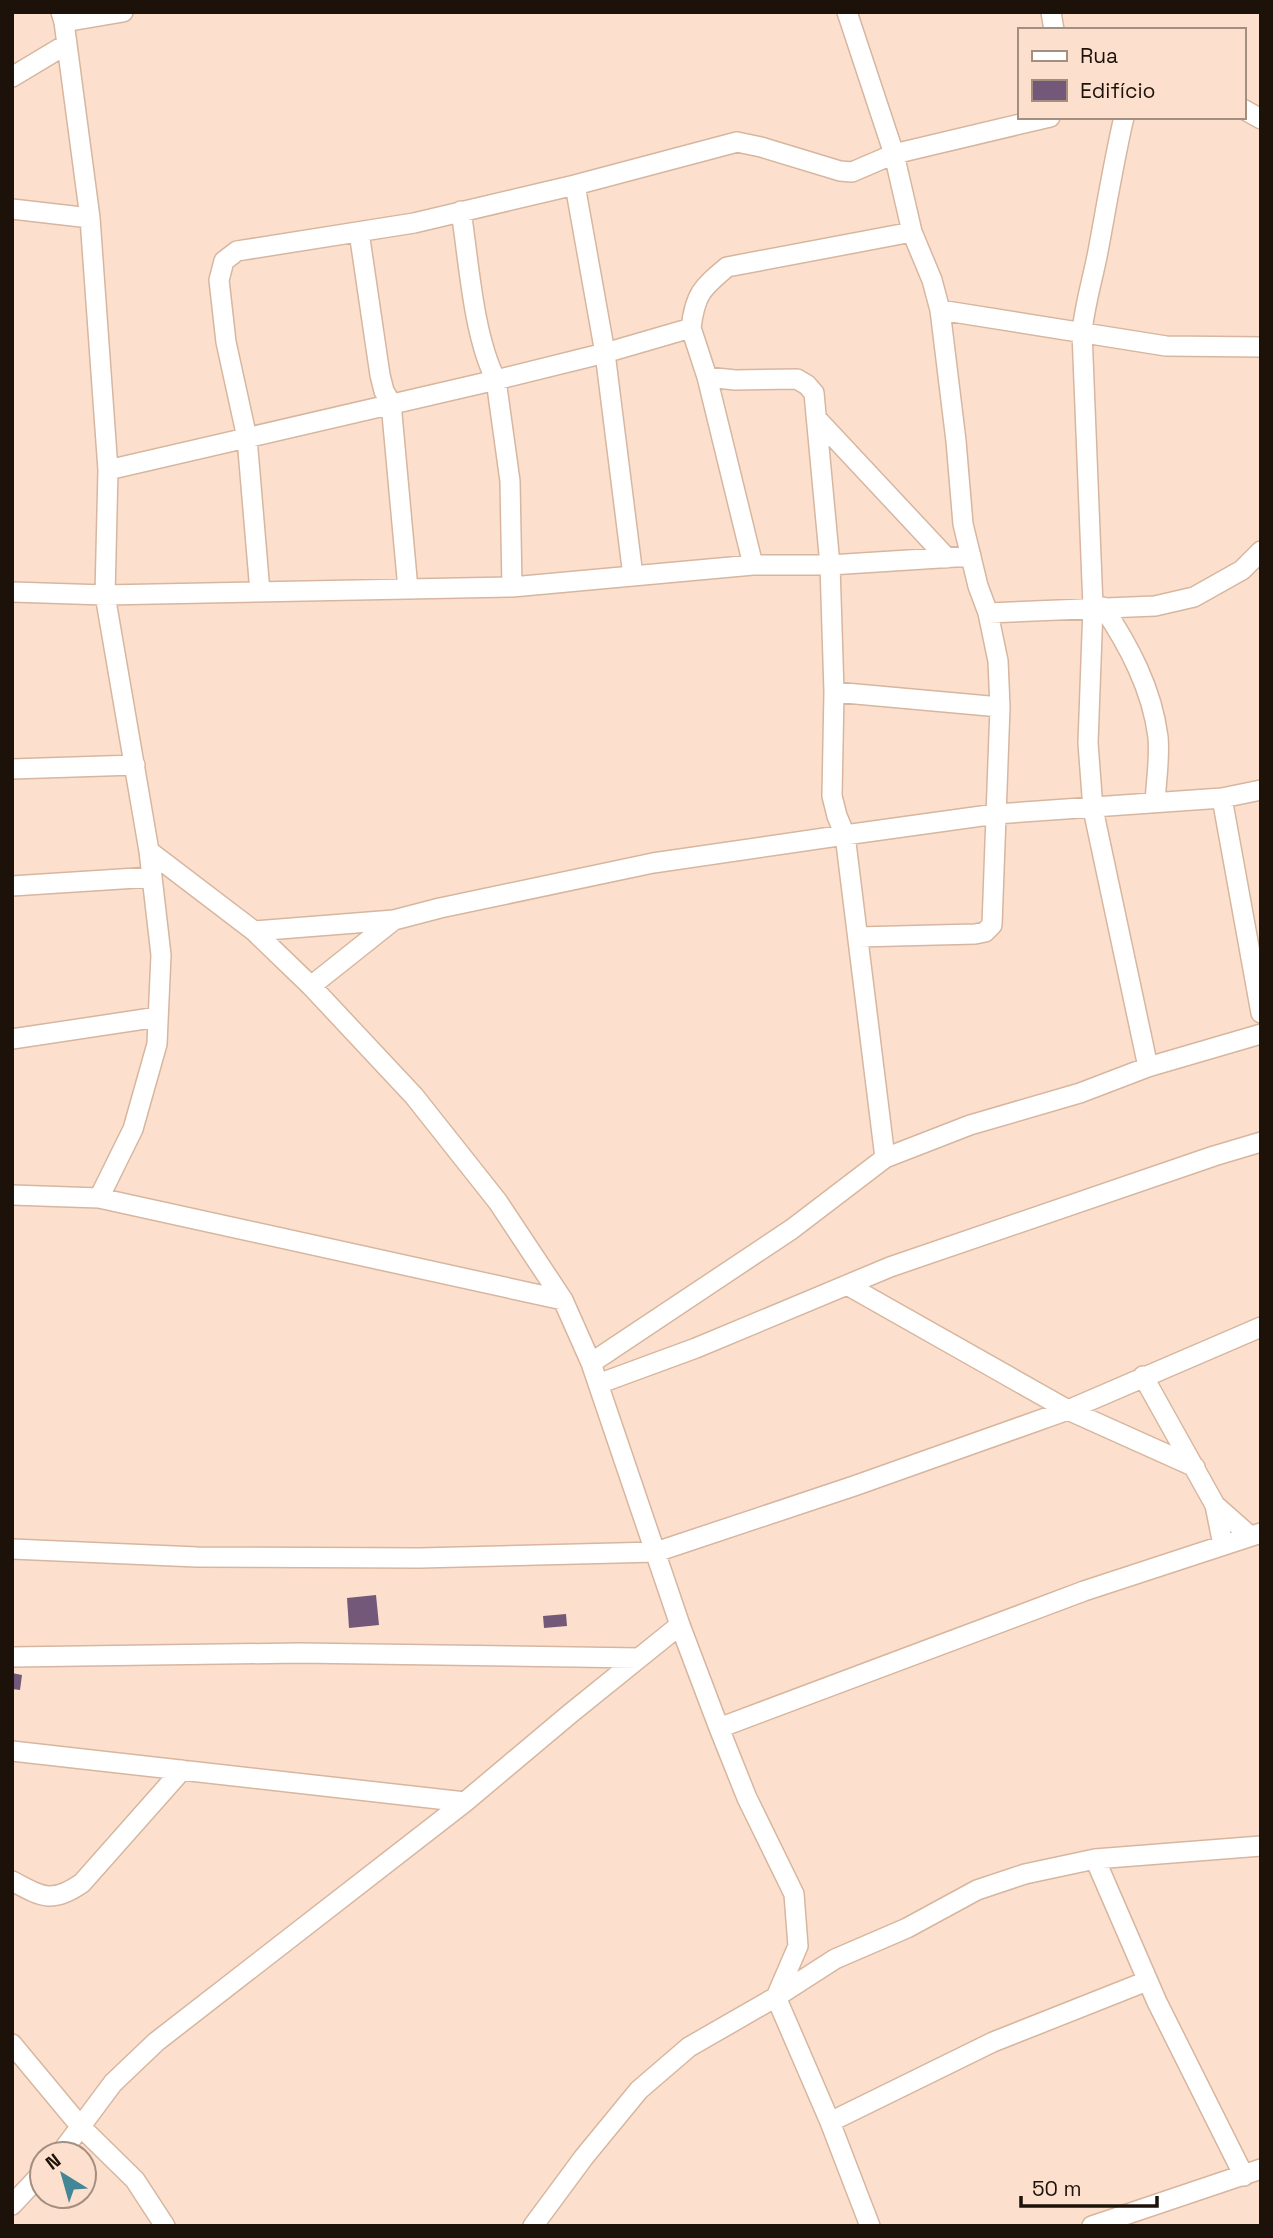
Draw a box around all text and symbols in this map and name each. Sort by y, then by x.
legend [1018,28,1245,119]
text: Rua [1080,42,1118,69]
text: Edifício [1080,77,1156,104]
north arrow [28,2140,98,2210]
text: N [40,2148,66,2176]
scale bar [1021,2164,1158,2208]
text: 50 m [1032,2175,1082,2202]

